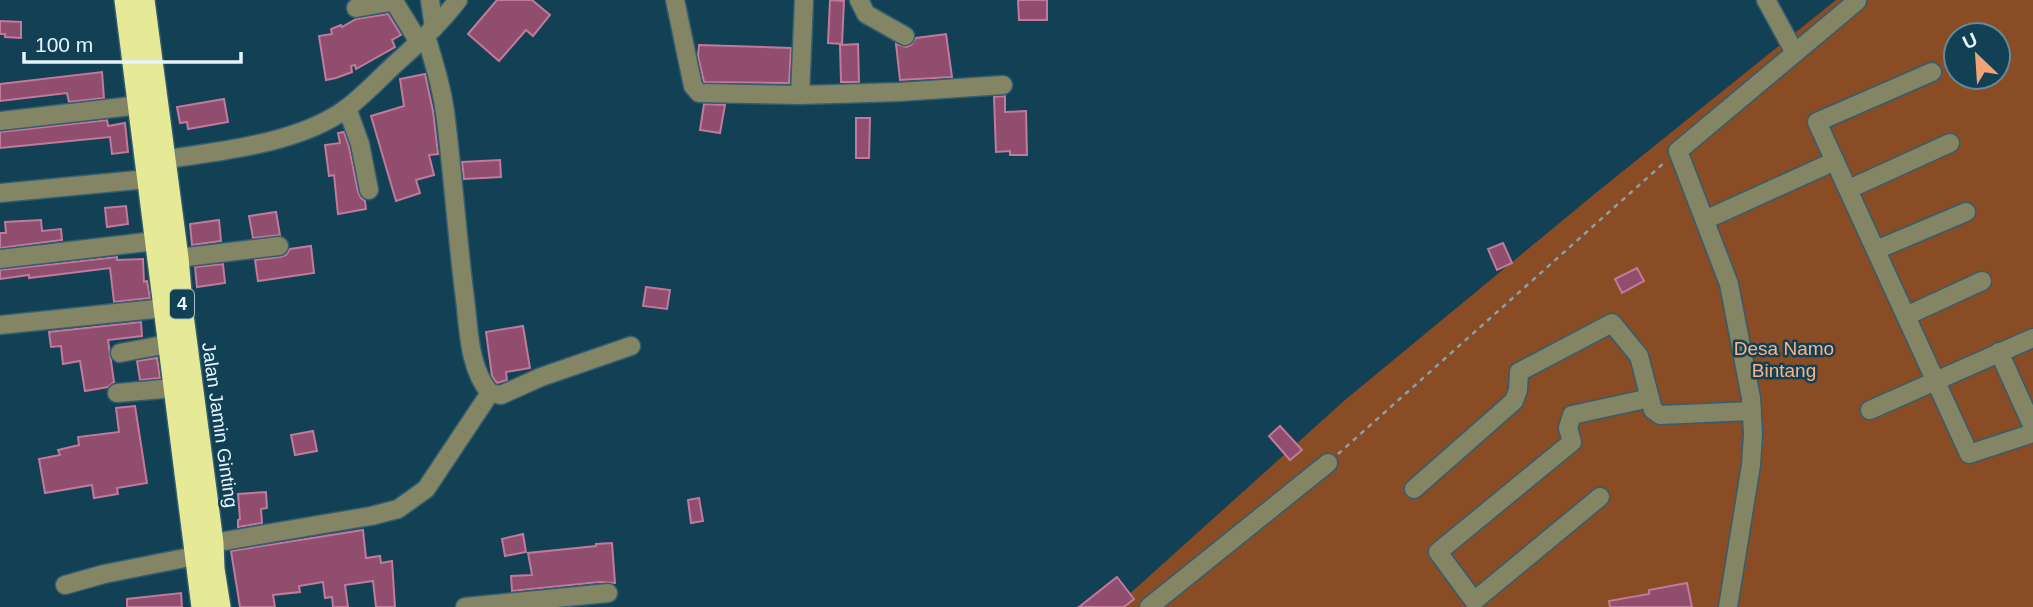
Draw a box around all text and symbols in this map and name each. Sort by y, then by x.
scale bar [24,21,242,65]
north arrow [1942,21,2012,91]
text: U [1959,29,1981,53]
text: 100 m [35,33,93,56]
road number: 4 [170,290,194,318]
park label: Desa Namo Bintang [1734,338,1834,381]
street label: Jalan Jamin Ginting [198,341,242,509]

